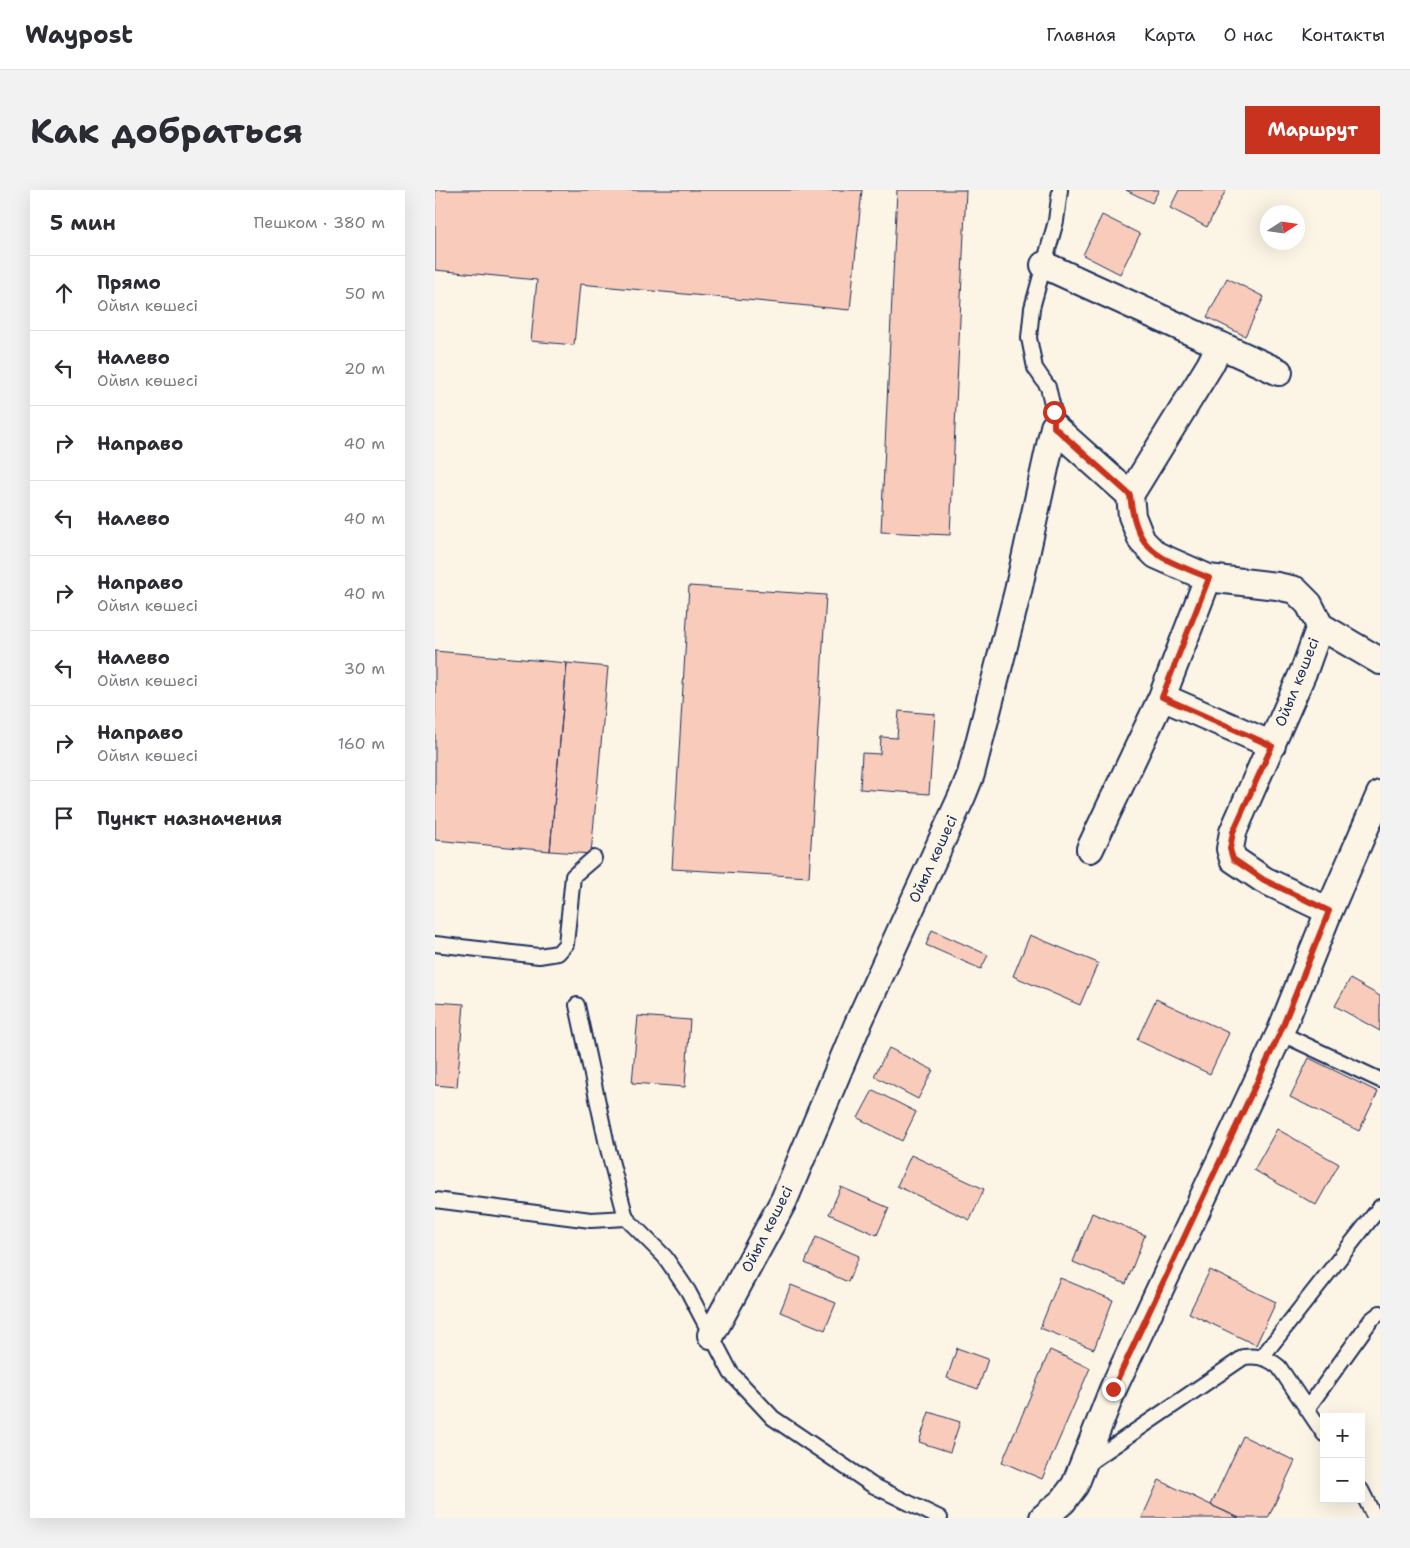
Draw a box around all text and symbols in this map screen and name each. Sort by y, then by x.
text: Waypost [25,19,133,51]
text: Главная [1046,23,1116,47]
text: Карта [1144,23,1196,47]
text: О нас [1224,23,1273,47]
text: Контакты [1301,23,1385,47]
button: Маршрут [1245,106,1380,154]
text: Как добраться [30,107,303,154]
north arrow [1260,205,1305,250]
text: 5 мин [50,209,116,237]
text: Пешком · 380 m [254,212,385,233]
text: Прямо [97,270,161,295]
icon: ahead [50,279,78,307]
text: 50 m [345,283,385,304]
text: Ойыл көшесі [97,295,198,316]
text: Налево [97,345,170,370]
icon: left [50,354,78,382]
text: 20 m [344,358,385,379]
text: Ойыл көшесі [97,370,198,391]
route start [1043,401,1066,424]
icon: right [50,429,78,457]
text: Направо [97,431,183,456]
text: 40 m [343,433,385,454]
icon: left [50,504,78,532]
text: Налево [97,506,170,531]
text: 40 m [343,508,385,529]
text: Направо [97,570,183,595]
icon: right [50,579,78,607]
text: 40 m [343,583,385,604]
text: Ойыл көшесі [97,595,198,616]
street label: Ойыл көшесі [1270,634,1324,730]
text: Налево [97,645,170,670]
icon: left [50,654,78,682]
text: 30 m [344,658,385,679]
text: Ойыл көшесі [97,670,198,691]
text: Направо [97,720,183,745]
icon: right [50,729,78,757]
text: 160 m [338,733,385,754]
text: Ойыл көшесі [97,745,198,766]
icon: arrive [50,804,78,832]
text: Пункт назначения [97,806,282,831]
street label: Ойыл көшесі [904,812,962,906]
street label: Ойыл көшесі [737,1182,797,1276]
route end [1102,1378,1125,1401]
map controls [1320,1413,1365,1503]
button: + [1320,1413,1365,1458]
button: − [1320,1458,1365,1503]

